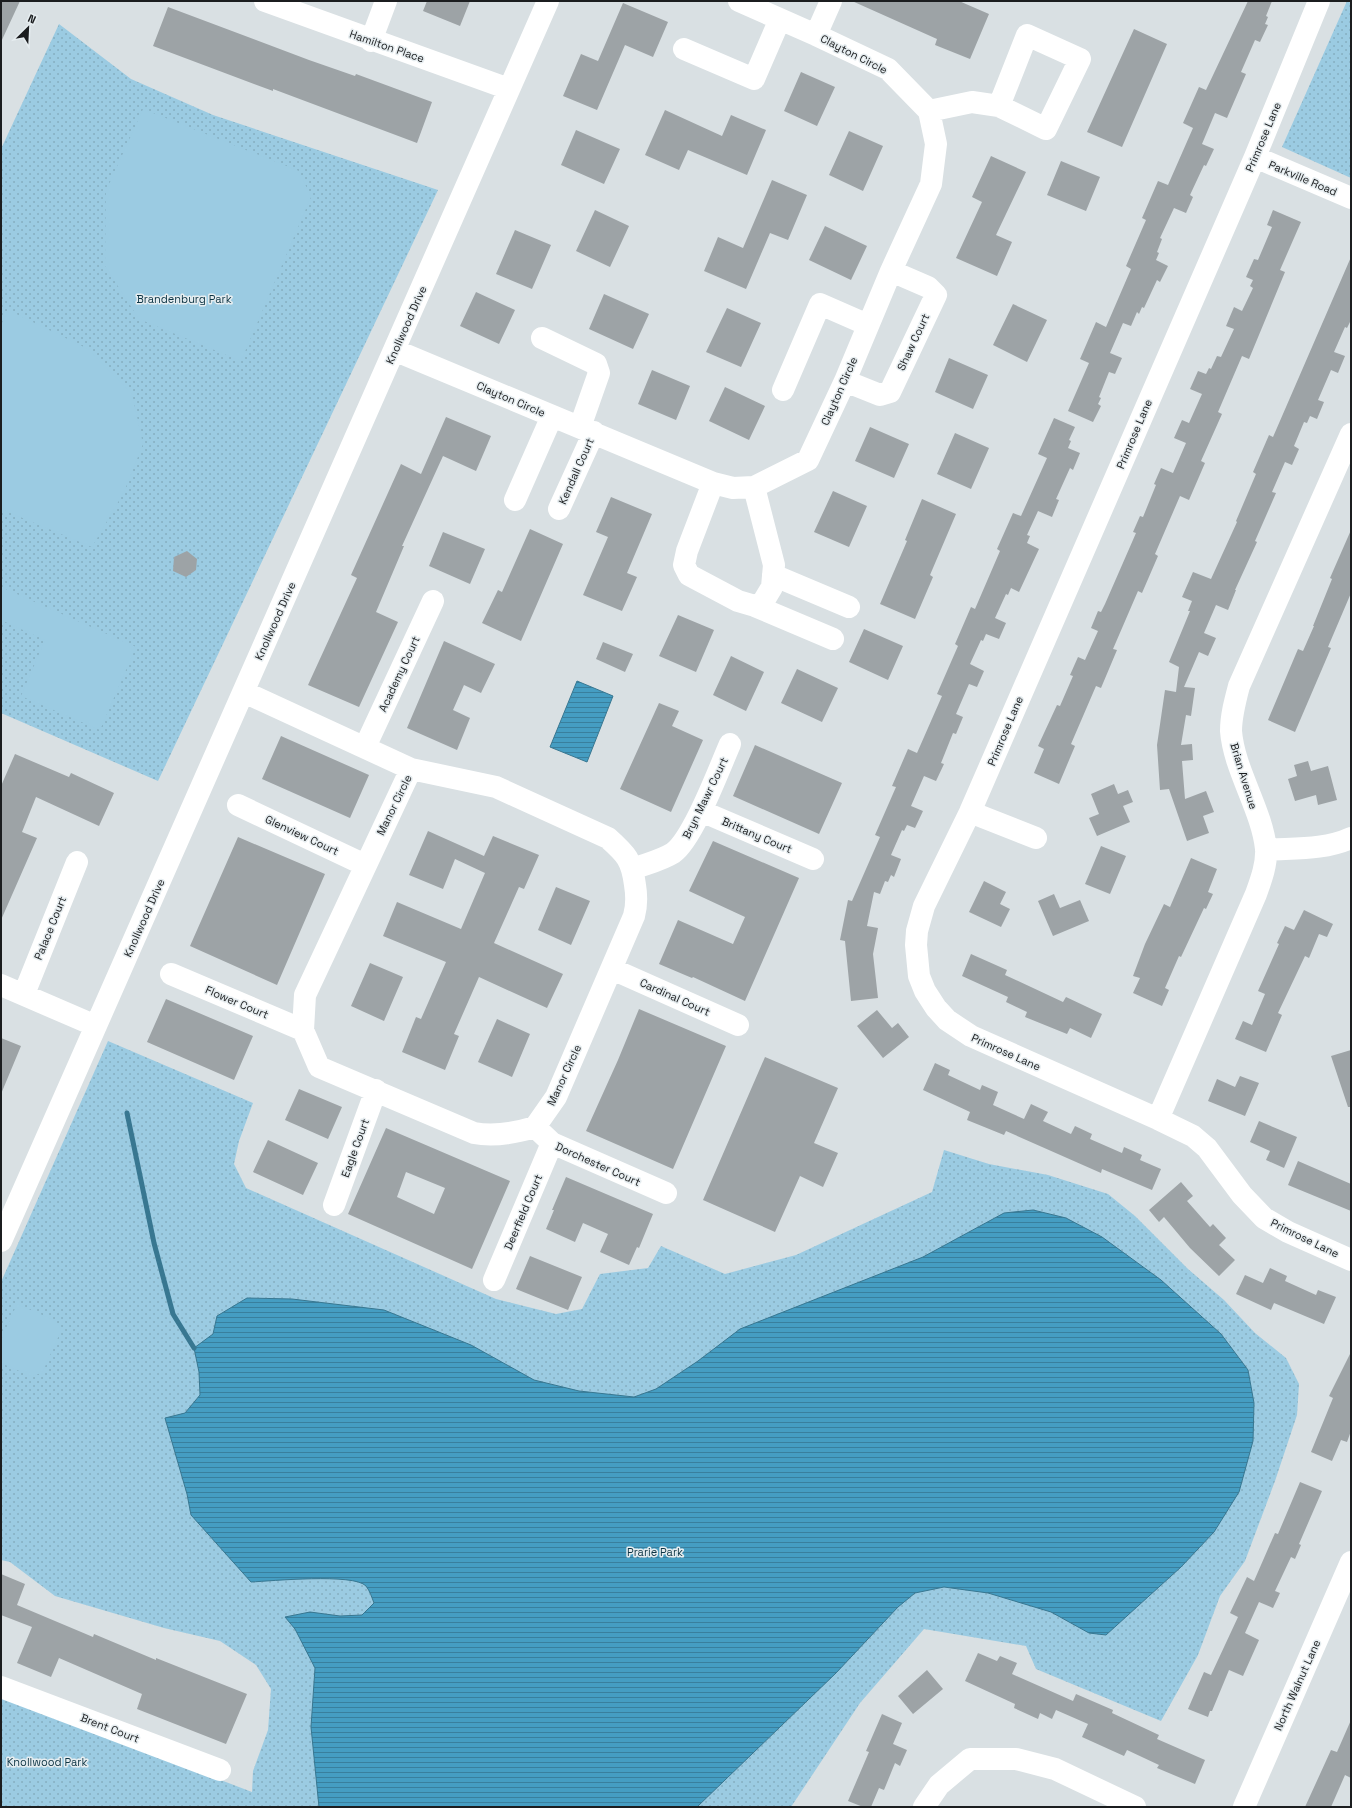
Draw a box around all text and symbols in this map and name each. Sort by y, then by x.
north arrow [8,8,48,48]
text: N [26,11,38,27]
street label: Hamilton Place [348,27,426,65]
street label: Clayton Circle [818,31,890,77]
street label: Primrose Lane [1242,100,1284,174]
street label: Parkville Road [1267,157,1339,199]
street label: Knollwood Drive [382,284,430,366]
park label: Brandenburg Park [136,292,232,306]
street label: Shaw Court [894,311,932,373]
street label: Clayton Circle [818,355,860,427]
street label: Clayton Circle [474,378,548,420]
street label: Primrose Lane [1113,397,1155,471]
street label: Kendall Court [555,436,597,506]
street label: Knollwood Drive [251,580,299,662]
street label: Academy Court [375,634,423,714]
street label: Primrose Lane [984,694,1026,768]
street label: Brian Avenue [1227,741,1261,811]
street label: Bryn Mawr Court [679,755,731,841]
street label: Manor Circle [373,772,415,838]
street label: Glenview Court [263,812,341,858]
street label: Brittany Court [720,814,794,856]
street label: Knollwood Drive [120,877,168,959]
street label: Palace Court [31,894,69,962]
street label: Cardinal Court [638,975,712,1019]
street label: Flower Court [203,982,271,1022]
street label: Primrose Lane [969,1030,1043,1074]
street label: Manor Circle [544,1042,584,1108]
street label: Eagle Court [338,1117,372,1179]
street label: Dorchester Court [553,1139,643,1189]
street label: Deerfield Court [501,1172,545,1252]
street label: Primrose Lane [1269,1215,1341,1261]
park label: Prarie Park [627,1545,683,1559]
street label: North Walnut Lane [1271,1637,1323,1733]
street label: Brent Court [79,1710,141,1746]
park label: Knollwood Park [7,1755,87,1769]

